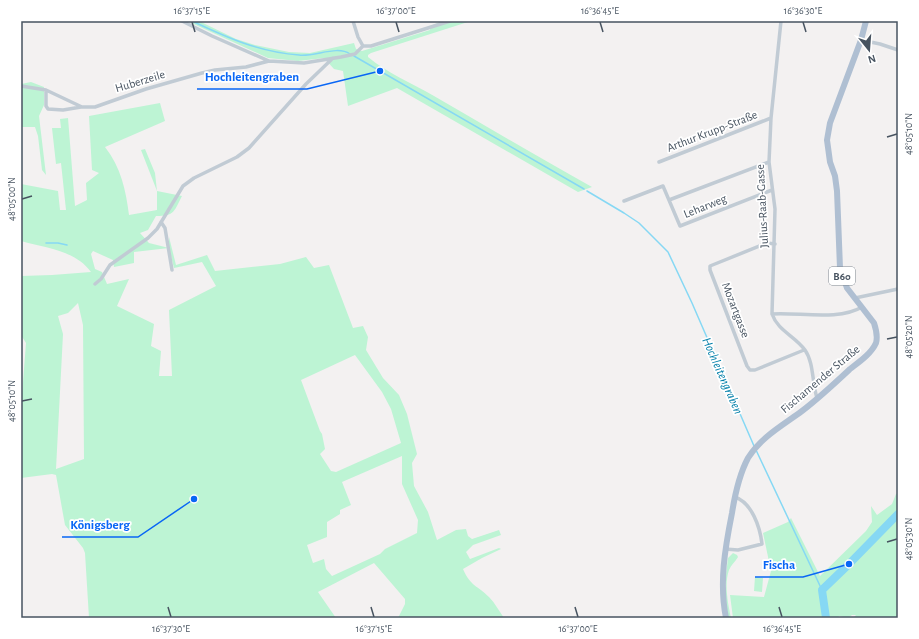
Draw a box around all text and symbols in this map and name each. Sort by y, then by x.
text: 16°37'15"E [174,6,210,16]
text: 16°37'00"E [376,6,416,16]
text: 16°36'45"E [581,6,619,16]
text: 16°36'30"E [784,6,822,16]
north arrow [849,30,889,70]
text: N [867,53,877,65]
callout: Hochleitengraben [197,64,307,89]
street label: Huberzeile [114,68,166,94]
text: Hochleitengraben [205,71,299,84]
street label: Arthur Krupp-Straße [665,108,759,154]
text: 48°05'10"N [904,113,914,155]
street label: Julius-Raab-Gasse [754,164,770,248]
text: 48°05'00"N [7,177,17,221]
street label: Leharweg [682,192,728,220]
road number: B60 [829,267,855,285]
street label: Mozartgasse [720,281,752,339]
text: 48°05'20"N [904,315,914,359]
water label: Hochleitengraben [699,336,745,416]
street label: Fischamender Straße [778,343,862,415]
text: 48°05'10"N [7,380,17,422]
callout: Königsberg [62,512,138,537]
text: 48°05'30"N [904,518,914,560]
text: Königsberg [70,519,130,532]
callout: Fischa [755,552,803,577]
text: Fischa [763,559,795,572]
text: 16°37'30"E [152,624,190,634]
text: 16°37'15"E [356,624,392,634]
text: 16°37'00"E [558,624,598,634]
text: 16°36'45"E [763,624,801,634]

